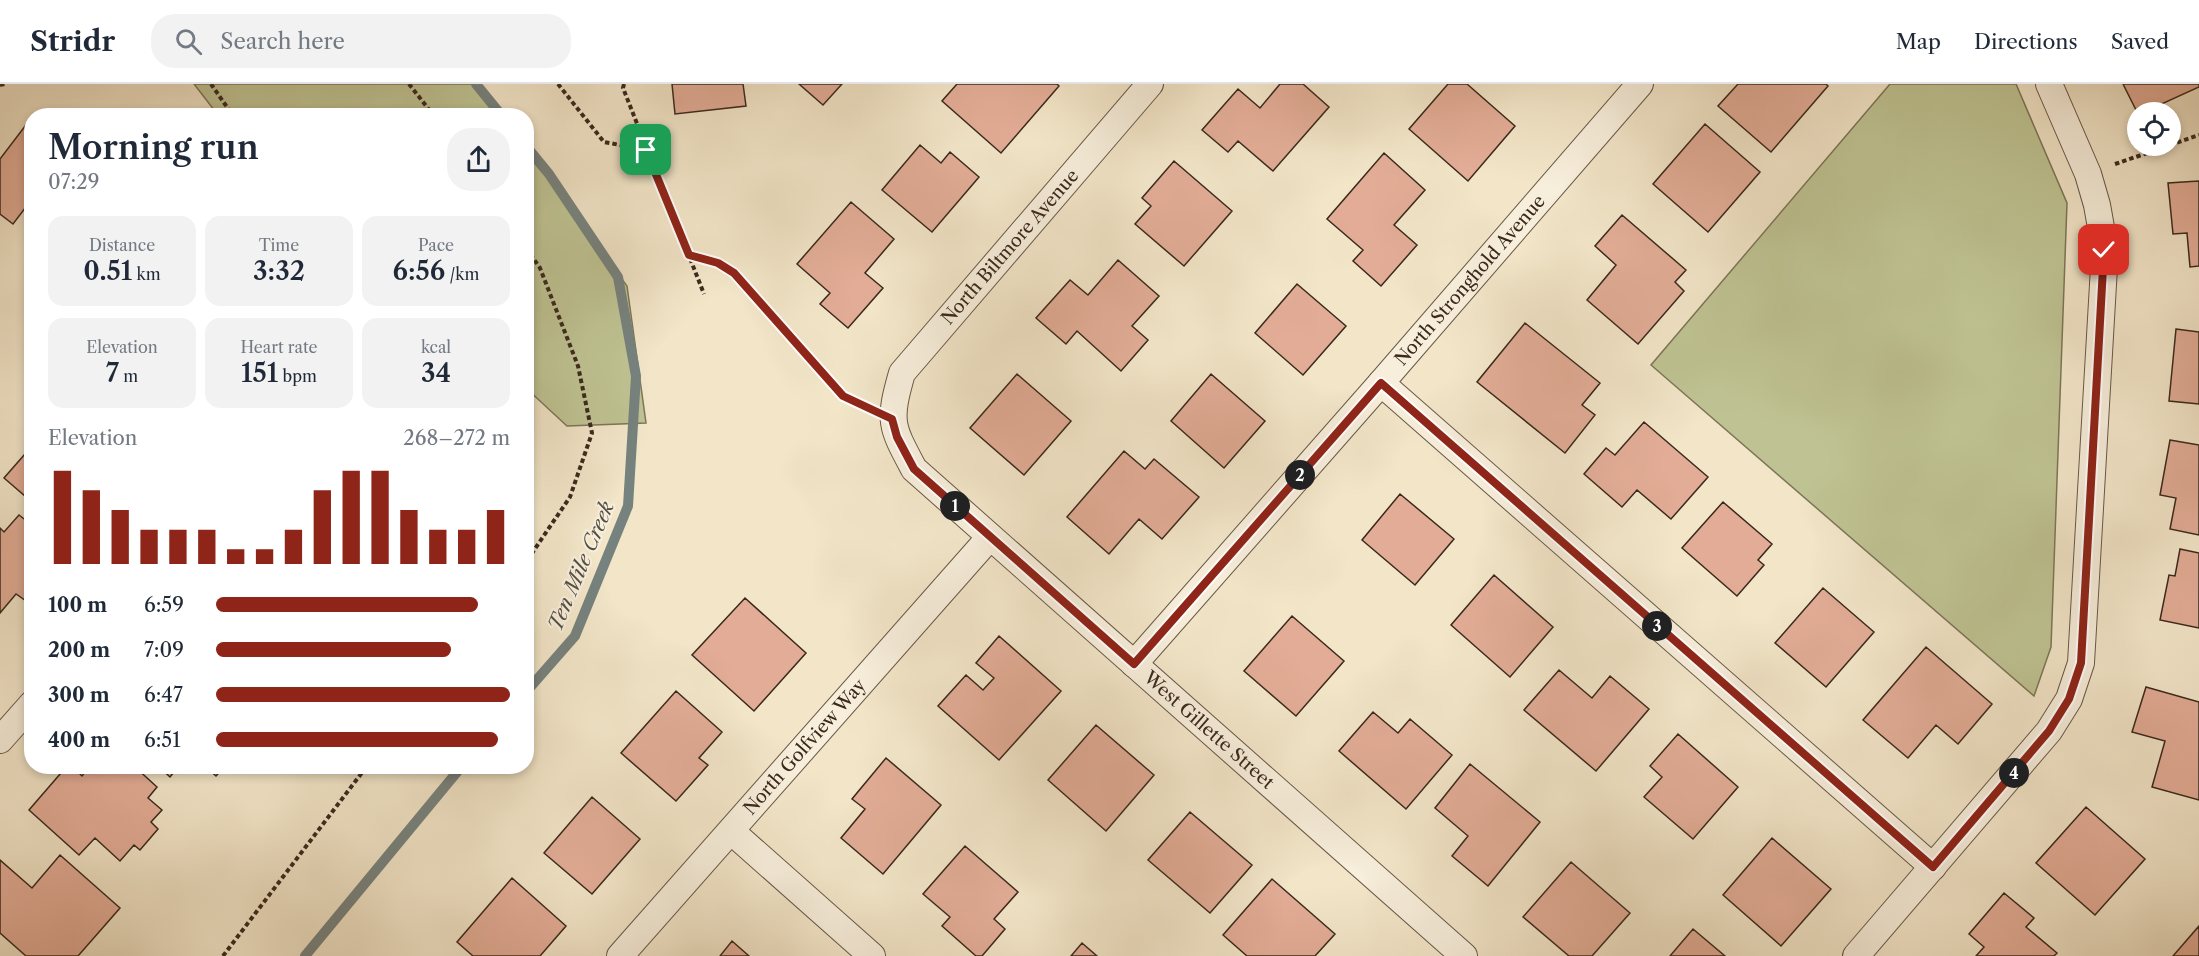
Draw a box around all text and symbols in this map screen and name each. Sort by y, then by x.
search box [151,14,571,68]
text: Stridr [30,24,115,58]
icon: search [172,25,205,58]
text: Search here [220,28,345,55]
text: Map [1896,29,1941,54]
text: Directions [1974,29,2078,54]
text: Saved [2111,29,2169,54]
map controls [2127,102,2181,156]
button: locate [2127,102,2181,156]
pin [620,124,671,175]
text: Morning run [48,127,259,168]
button: share [447,128,510,191]
icon: arrive [629,133,662,166]
street label: North Biltmore Avenue [937,165,1083,329]
text: 07:29 [48,170,99,194]
street label: North Stronghold Avenue [1390,190,1550,370]
pin [2078,224,2129,275]
icon: check [2087,233,2120,266]
text: Distance [89,235,155,255]
text: Time [259,235,299,255]
text: Pace [418,235,454,255]
text: 0.51 [83,255,132,287]
text: 3:32 [253,255,305,287]
text: 6:56 [393,255,445,287]
text: km [132,264,161,284]
text: /km [445,264,479,284]
text: Elevation [86,337,158,357]
text: Heart rate [240,337,318,357]
text: kcal [421,337,451,357]
text: 7 [106,357,119,389]
text: 151 [241,357,278,389]
text: 34 [421,357,451,389]
text: m [119,366,138,386]
text: bpm [278,366,317,386]
text: Elevation [48,426,137,450]
text: 268–272 m [403,426,510,450]
pin: 2 [1285,460,1315,490]
text: 2 [1295,465,1305,485]
pin: 1 [940,491,970,521]
text: 1 [951,496,959,516]
water label: Ten Mile Creek [543,497,619,634]
text: 100 m [48,593,107,617]
text: 6:59 [144,593,184,617]
pin: 3 [1642,611,1672,641]
text: 3 [1652,616,1662,636]
text: 200 m [48,638,110,662]
text: 7:09 [144,638,184,662]
street label: West Gillette Street [1138,666,1279,794]
street label: North Golfview Way [739,674,871,819]
text: 300 m [48,683,110,707]
text: 6:47 [144,683,183,707]
text: 400 m [48,728,110,752]
text: 6:51 [144,728,181,752]
pin: 4 [1999,758,2029,788]
text: 4 [2009,763,2019,783]

